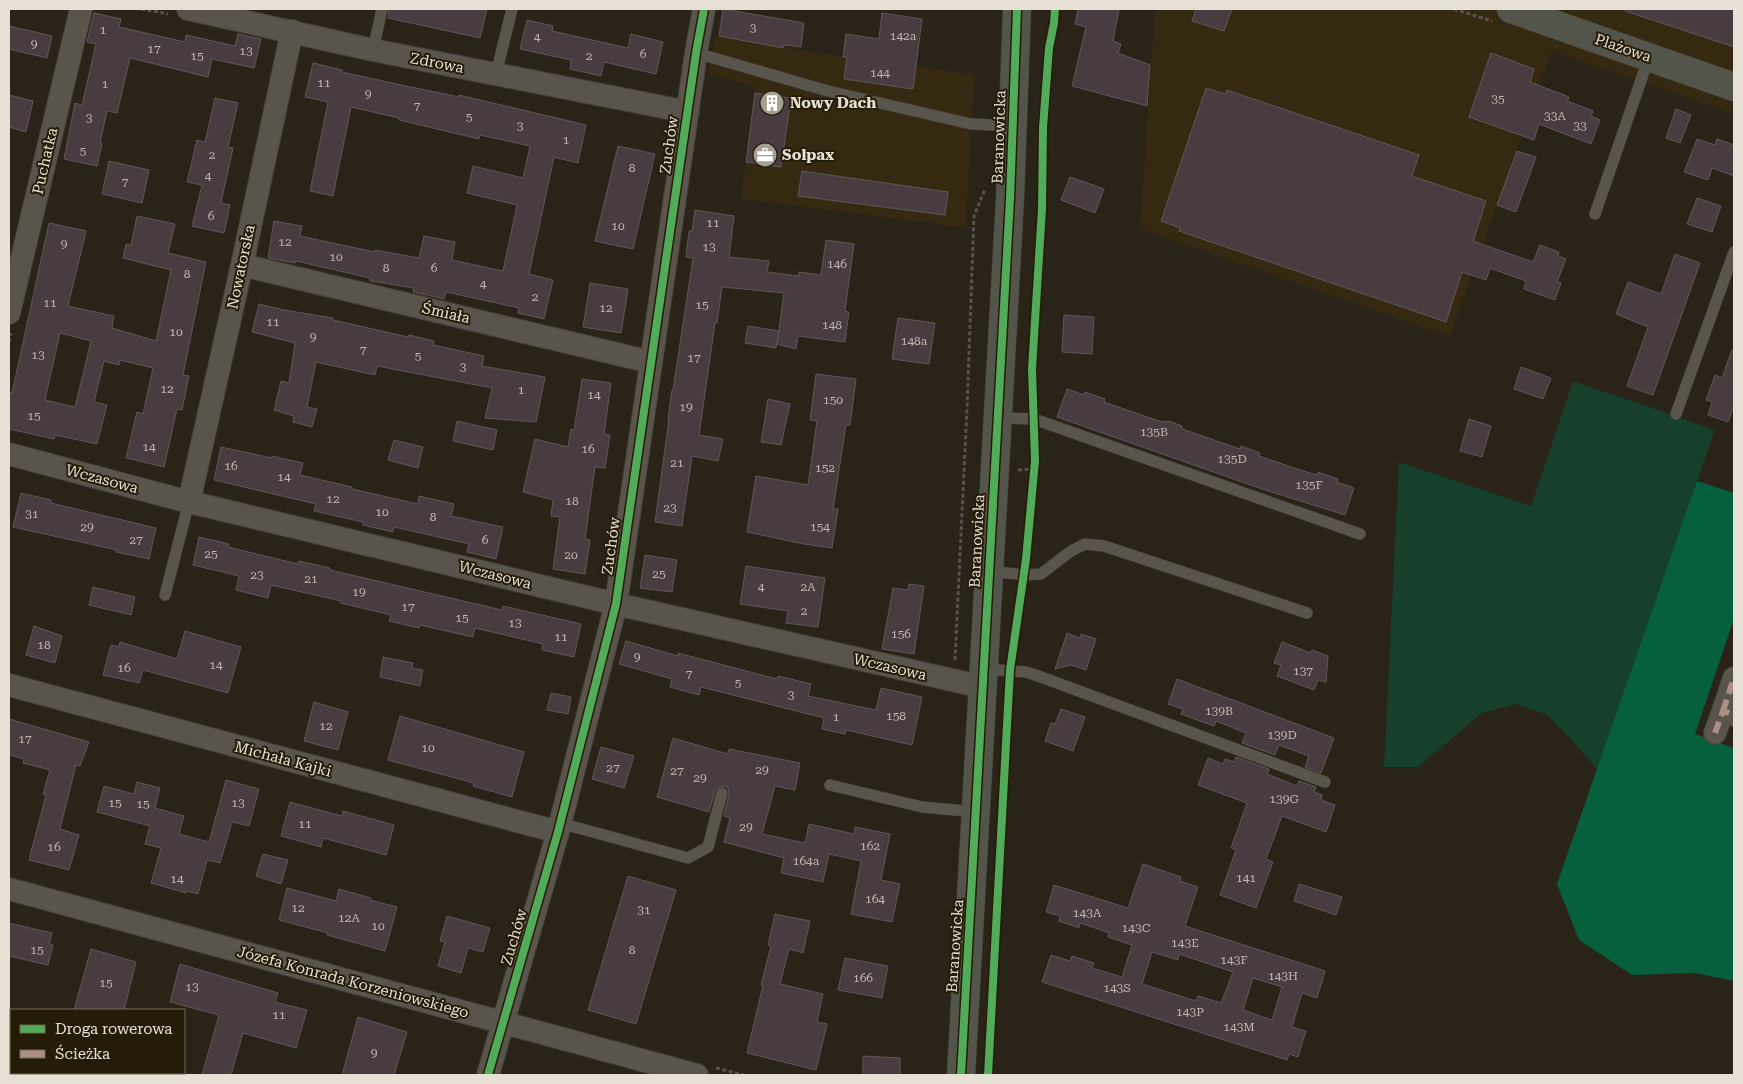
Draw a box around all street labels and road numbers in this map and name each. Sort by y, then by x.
street label: Plażowa [1592,30,1654,66]
street label: Zdrowa [409,49,465,77]
street label: Baranowicka [988,90,1010,184]
street label: Zuchów [656,114,682,175]
street label: Puchatka [29,126,61,196]
street label: Nowatorska [223,223,259,311]
street label: Śmiała [420,298,472,327]
street label: Wczasowa [64,461,140,497]
street label: Baranowicka [966,494,988,588]
street label: Zuchów [598,515,624,576]
street label: Wczasowa [457,557,533,593]
street label: Wczasowa [852,650,928,684]
street label: Michała Kajki [233,737,334,781]
street label: Baranowicka [943,899,967,993]
street label: Zuchów [497,906,531,967]
street label: Józefa Konrada Korzeniowskiego [235,942,471,1022]

